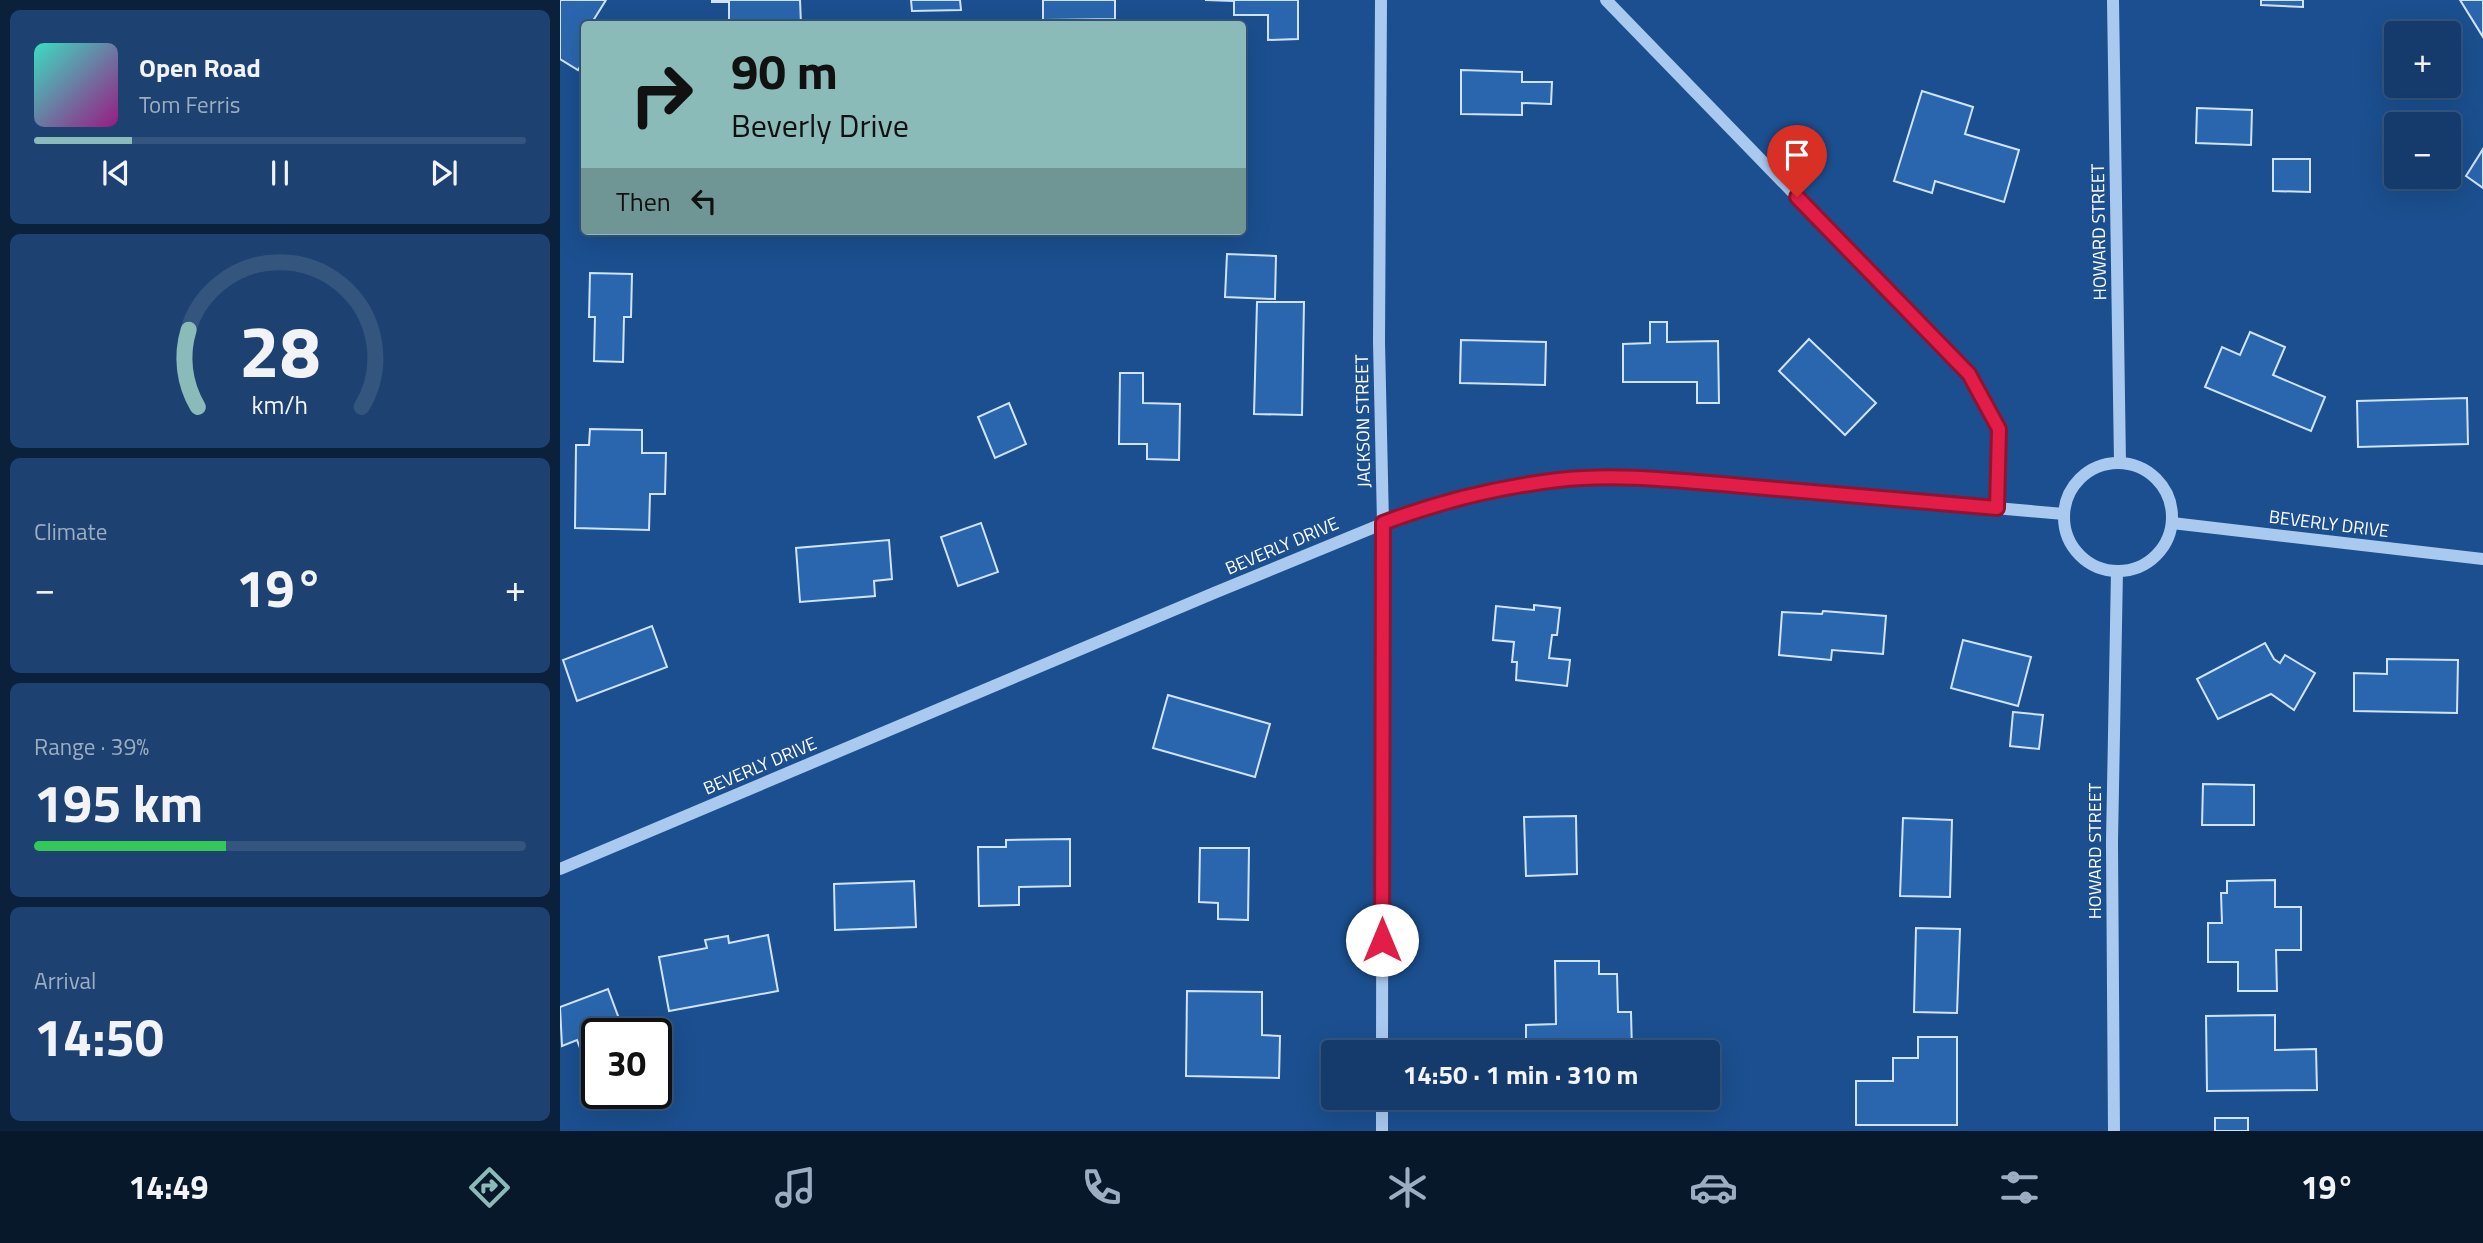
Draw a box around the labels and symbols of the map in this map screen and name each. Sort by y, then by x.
pin [1767,125,1827,197]
street label: HOWARD STREET [2084,163,2113,301]
street label: JACKSON STREET [1348,354,1377,488]
street label: BEVERLY DRIVE [2267,503,2391,544]
street label: BEVERLY DRIVE [1221,509,1343,582]
street label: BEVERLY DRIVE [699,729,821,802]
street label: HOWARD STREET [2081,782,2108,919]
position arrow [1345,903,1419,977]
speed limit sign: 30 [581,1018,672,1109]

